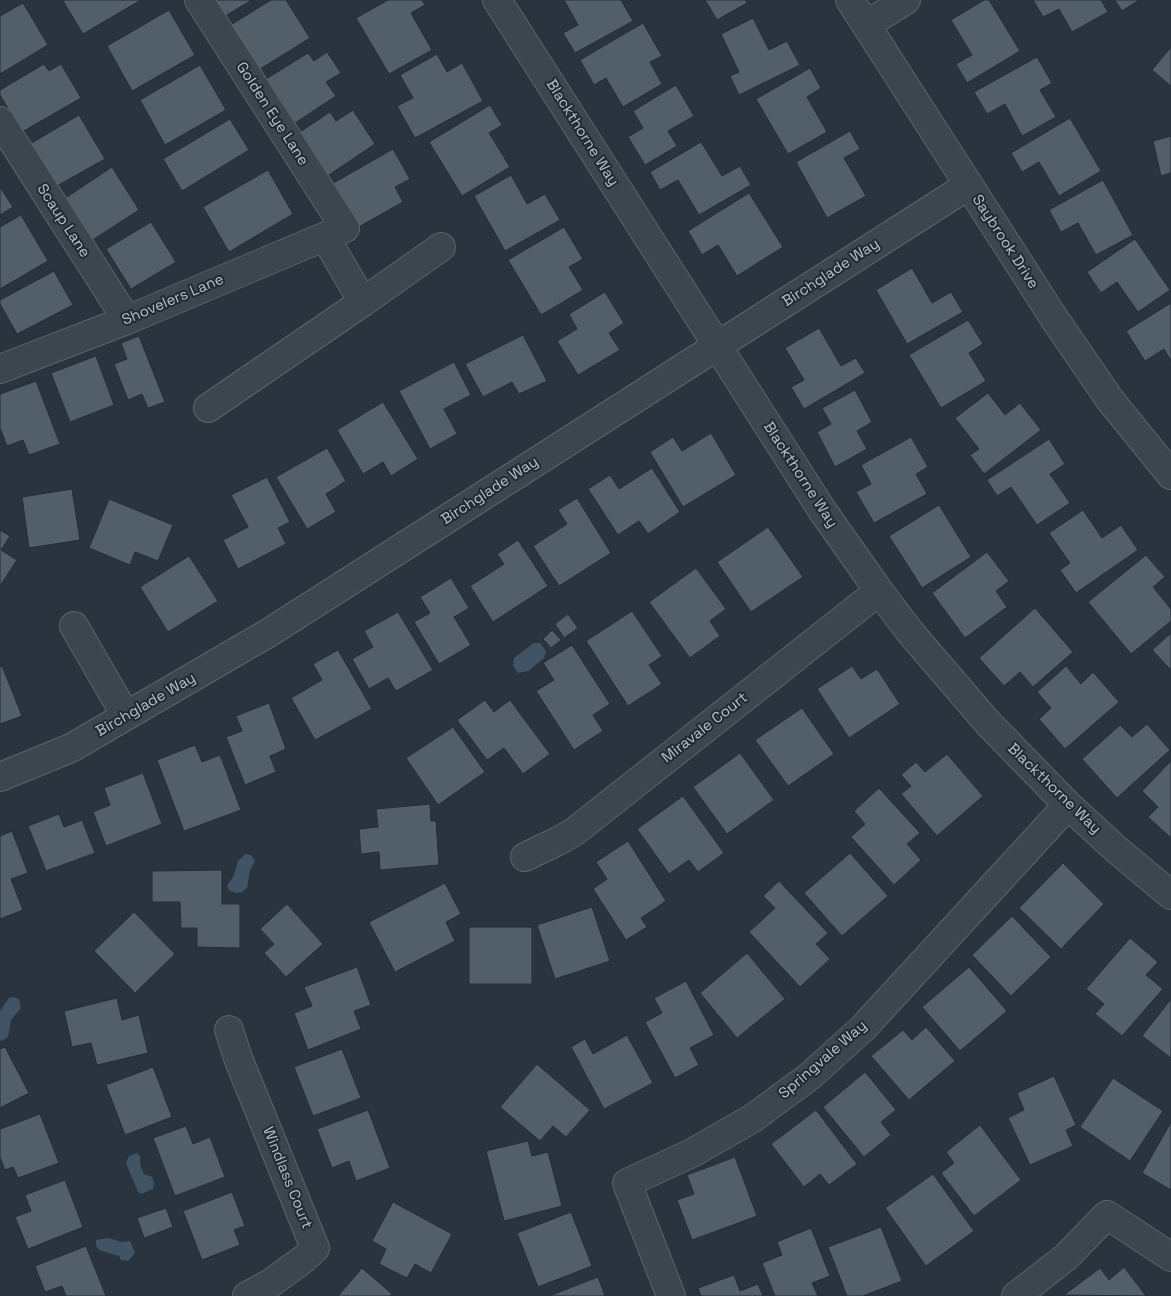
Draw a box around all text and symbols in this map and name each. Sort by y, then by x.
street label: Golden Eye Lane [232,59,312,169]
street label: Blackthorne Way [542,76,622,190]
street label: Scaup Lane [33,181,93,261]
street label: Saybrook Drive [968,192,1042,292]
street label: Birchglade Way [779,235,883,311]
street label: Shovelers Lane [119,270,227,330]
street label: Blackthorne Way [759,419,841,531]
street label: Birchglade Way [438,453,542,529]
street label: Birchglade Way [93,669,199,741]
street label: Miravale Court [659,689,751,767]
street label: Blackthorne Way [1004,740,1104,838]
street label: Springvale Way [775,1017,871,1103]
street label: Windlass Court [258,1124,316,1232]

